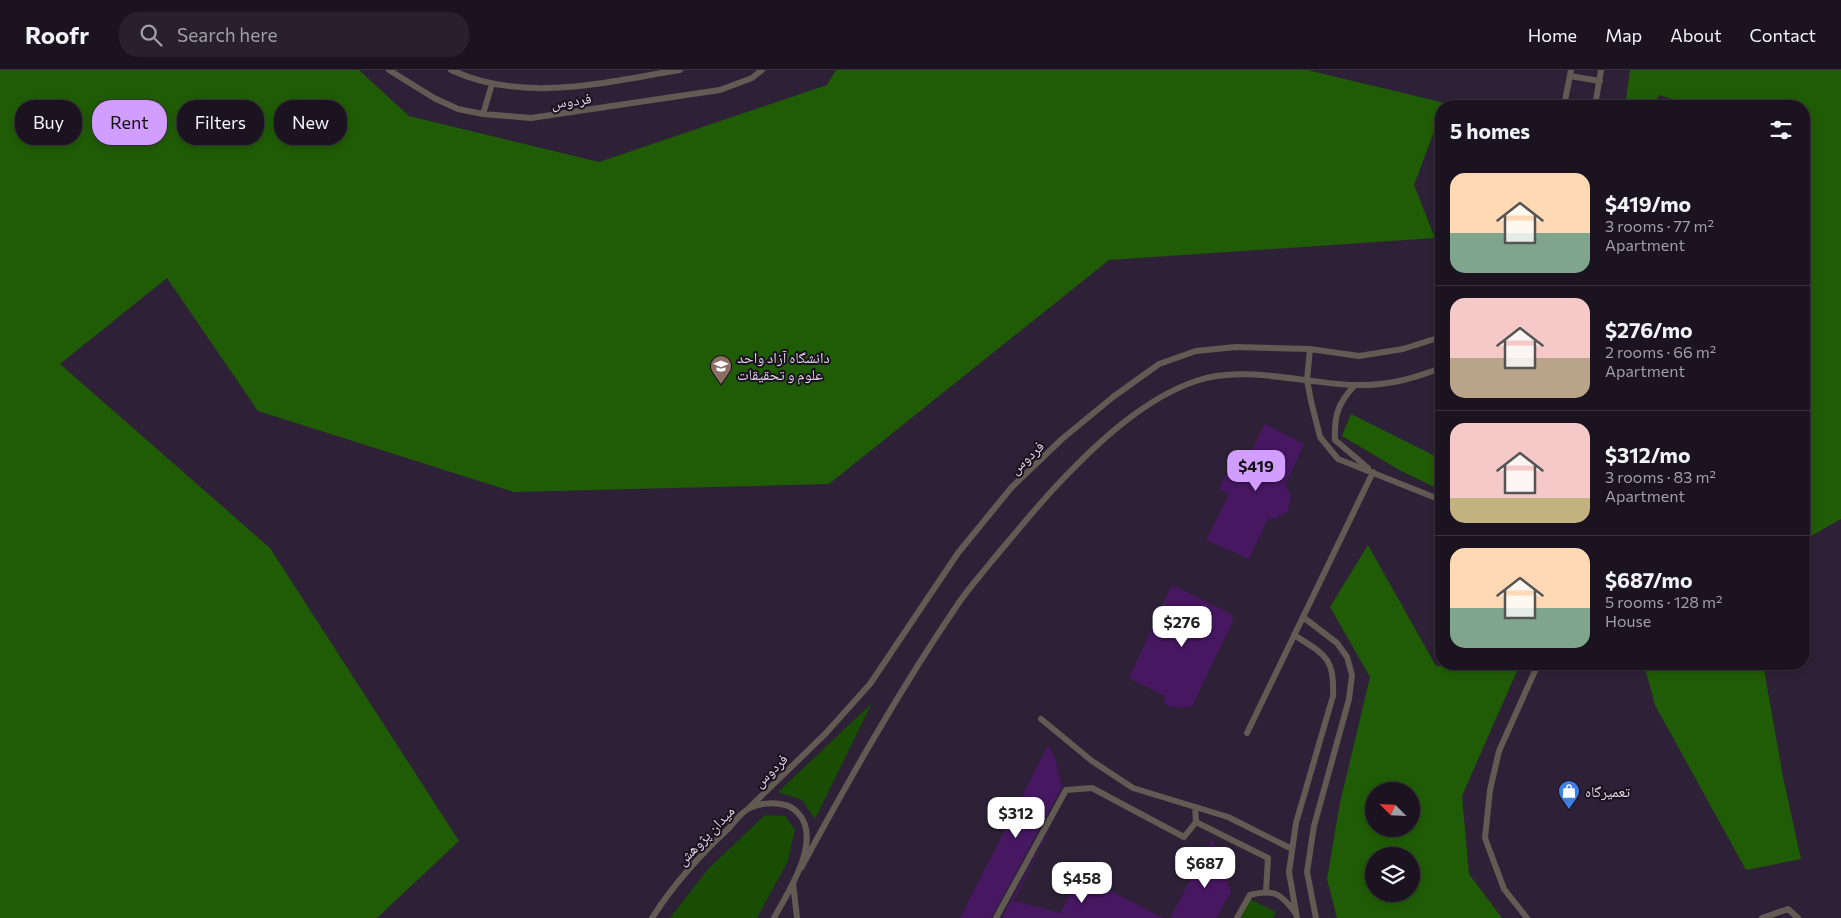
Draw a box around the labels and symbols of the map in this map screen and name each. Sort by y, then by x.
street label: فردوس [550,88,593,114]
place label: دانشگاه آزاد واحد علوم و تحقیقات [737,348,830,385]
school or university icon: دانشگاه آزاد واحد علوم و تحقیقات [709,354,733,385]
street label: فردوس [1005,437,1048,479]
pin: $419 [1226,450,1286,492]
pin: $276 [1152,606,1212,648]
street label: فردوس [749,749,792,792]
shop icon: تعمیرگاه [1557,779,1581,810]
north arrow [1365,782,1420,838]
place label: تعمیرگاه [1585,782,1631,801]
pin: $312 [986,796,1046,839]
street label: میدان پژوهش [672,801,739,870]
pin: $687 [1175,846,1235,889]
pin: $458 [1052,862,1112,904]

